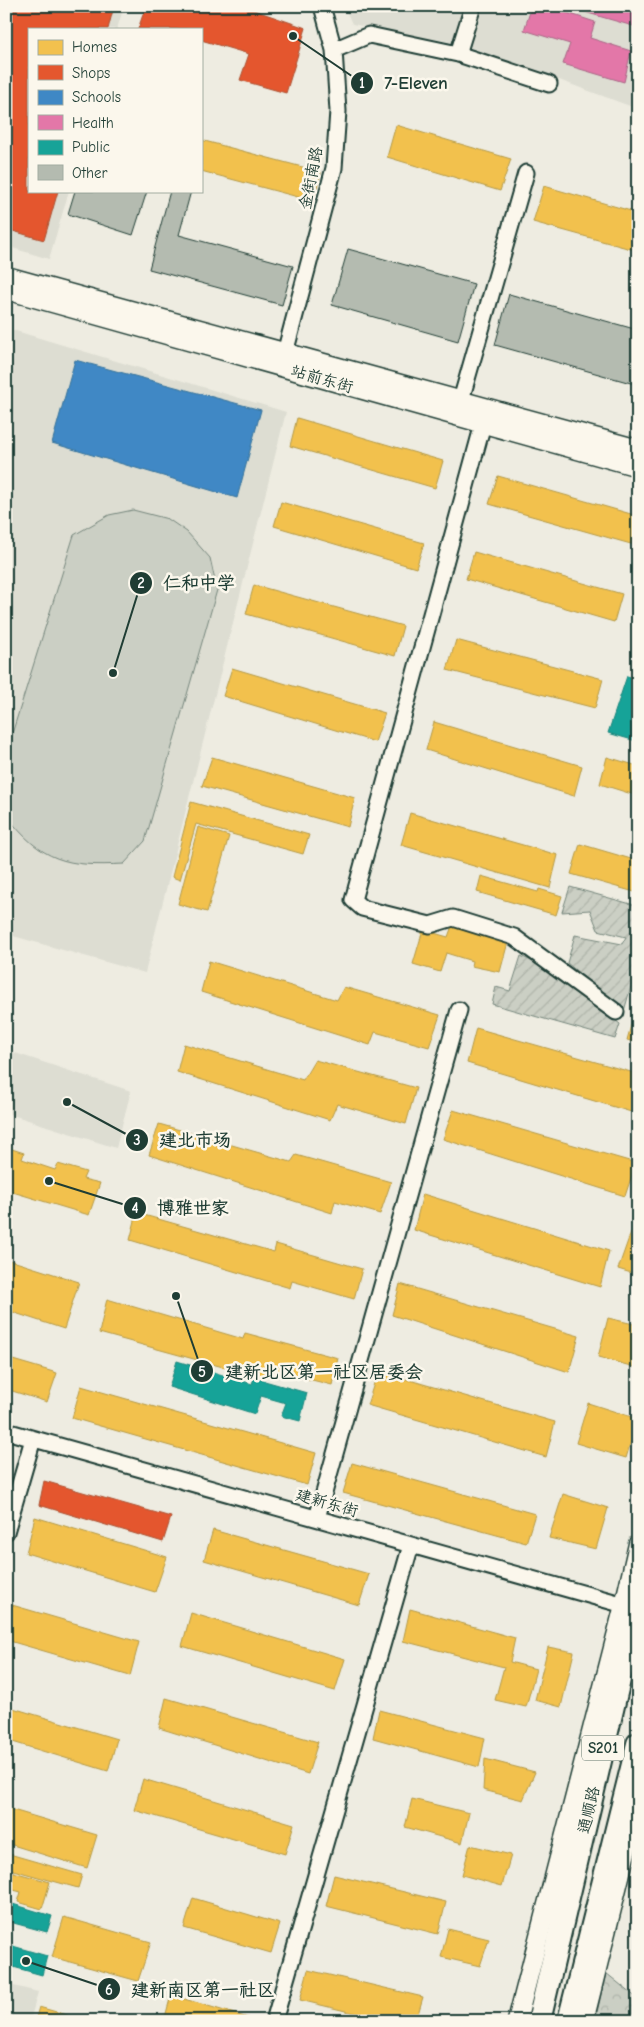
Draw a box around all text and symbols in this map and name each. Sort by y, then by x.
legend [28,28,202,192]
text: Homes [72,38,117,56]
text: Shops [72,64,110,82]
callout: 7-Eleven [349,66,458,99]
text: 7-Eleven [384,73,448,94]
text: 1 [359,74,365,92]
text: Schools [72,88,121,106]
text: Health [72,114,114,132]
text: Public [72,138,110,156]
street label: 金街南路 [296,145,326,211]
text: Other [72,164,107,182]
street label: 站前东街 [289,362,355,396]
callout: 仁和中学 [128,566,245,599]
text: 仁和中学 [163,573,235,594]
text: 2 [137,574,145,592]
callout: 建北市场 [124,1124,241,1157]
text: 建北市场 [159,1130,231,1151]
text: 3 [133,1131,141,1149]
callout: 博雅世家 [122,1192,239,1225]
text: 博雅世家 [157,1198,229,1219]
text: 4 [131,1199,139,1217]
callout: 建新北区第一社区居委会 [190,1355,433,1388]
text: 建新北区第一社区居委会 [225,1362,423,1383]
text: 5 [198,1363,206,1381]
street label: 建新东街 [294,1486,360,1520]
road number: S201 [582,1736,624,1760]
street label: 通顺路 [575,1785,603,1835]
callout: 建新南区第一社区 [96,1973,285,2006]
text: 建新南区第一社区 [131,1980,275,2001]
text: 6 [105,1981,113,1999]

